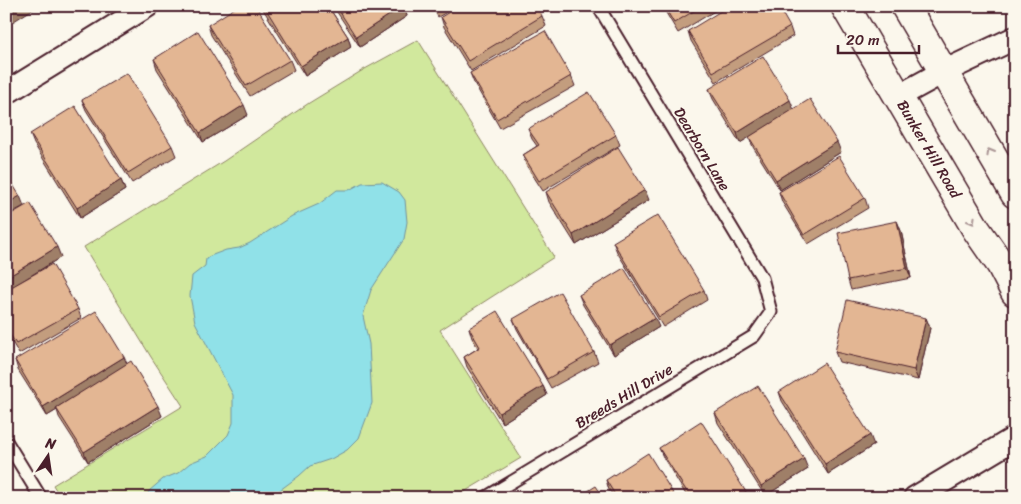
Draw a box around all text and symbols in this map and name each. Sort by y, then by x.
scale bar [838,22,920,54]
text: 20 m [846,27,880,53]
street label: Bunker Hill Road [890,95,969,204]
street label: Dearborn Lane [667,102,738,196]
one-way arrow [987,149,997,158]
one-way arrow [966,216,976,225]
street label: Breeds Hill Drive [570,356,678,436]
text: N [42,430,59,457]
north arrow [22,432,72,482]

